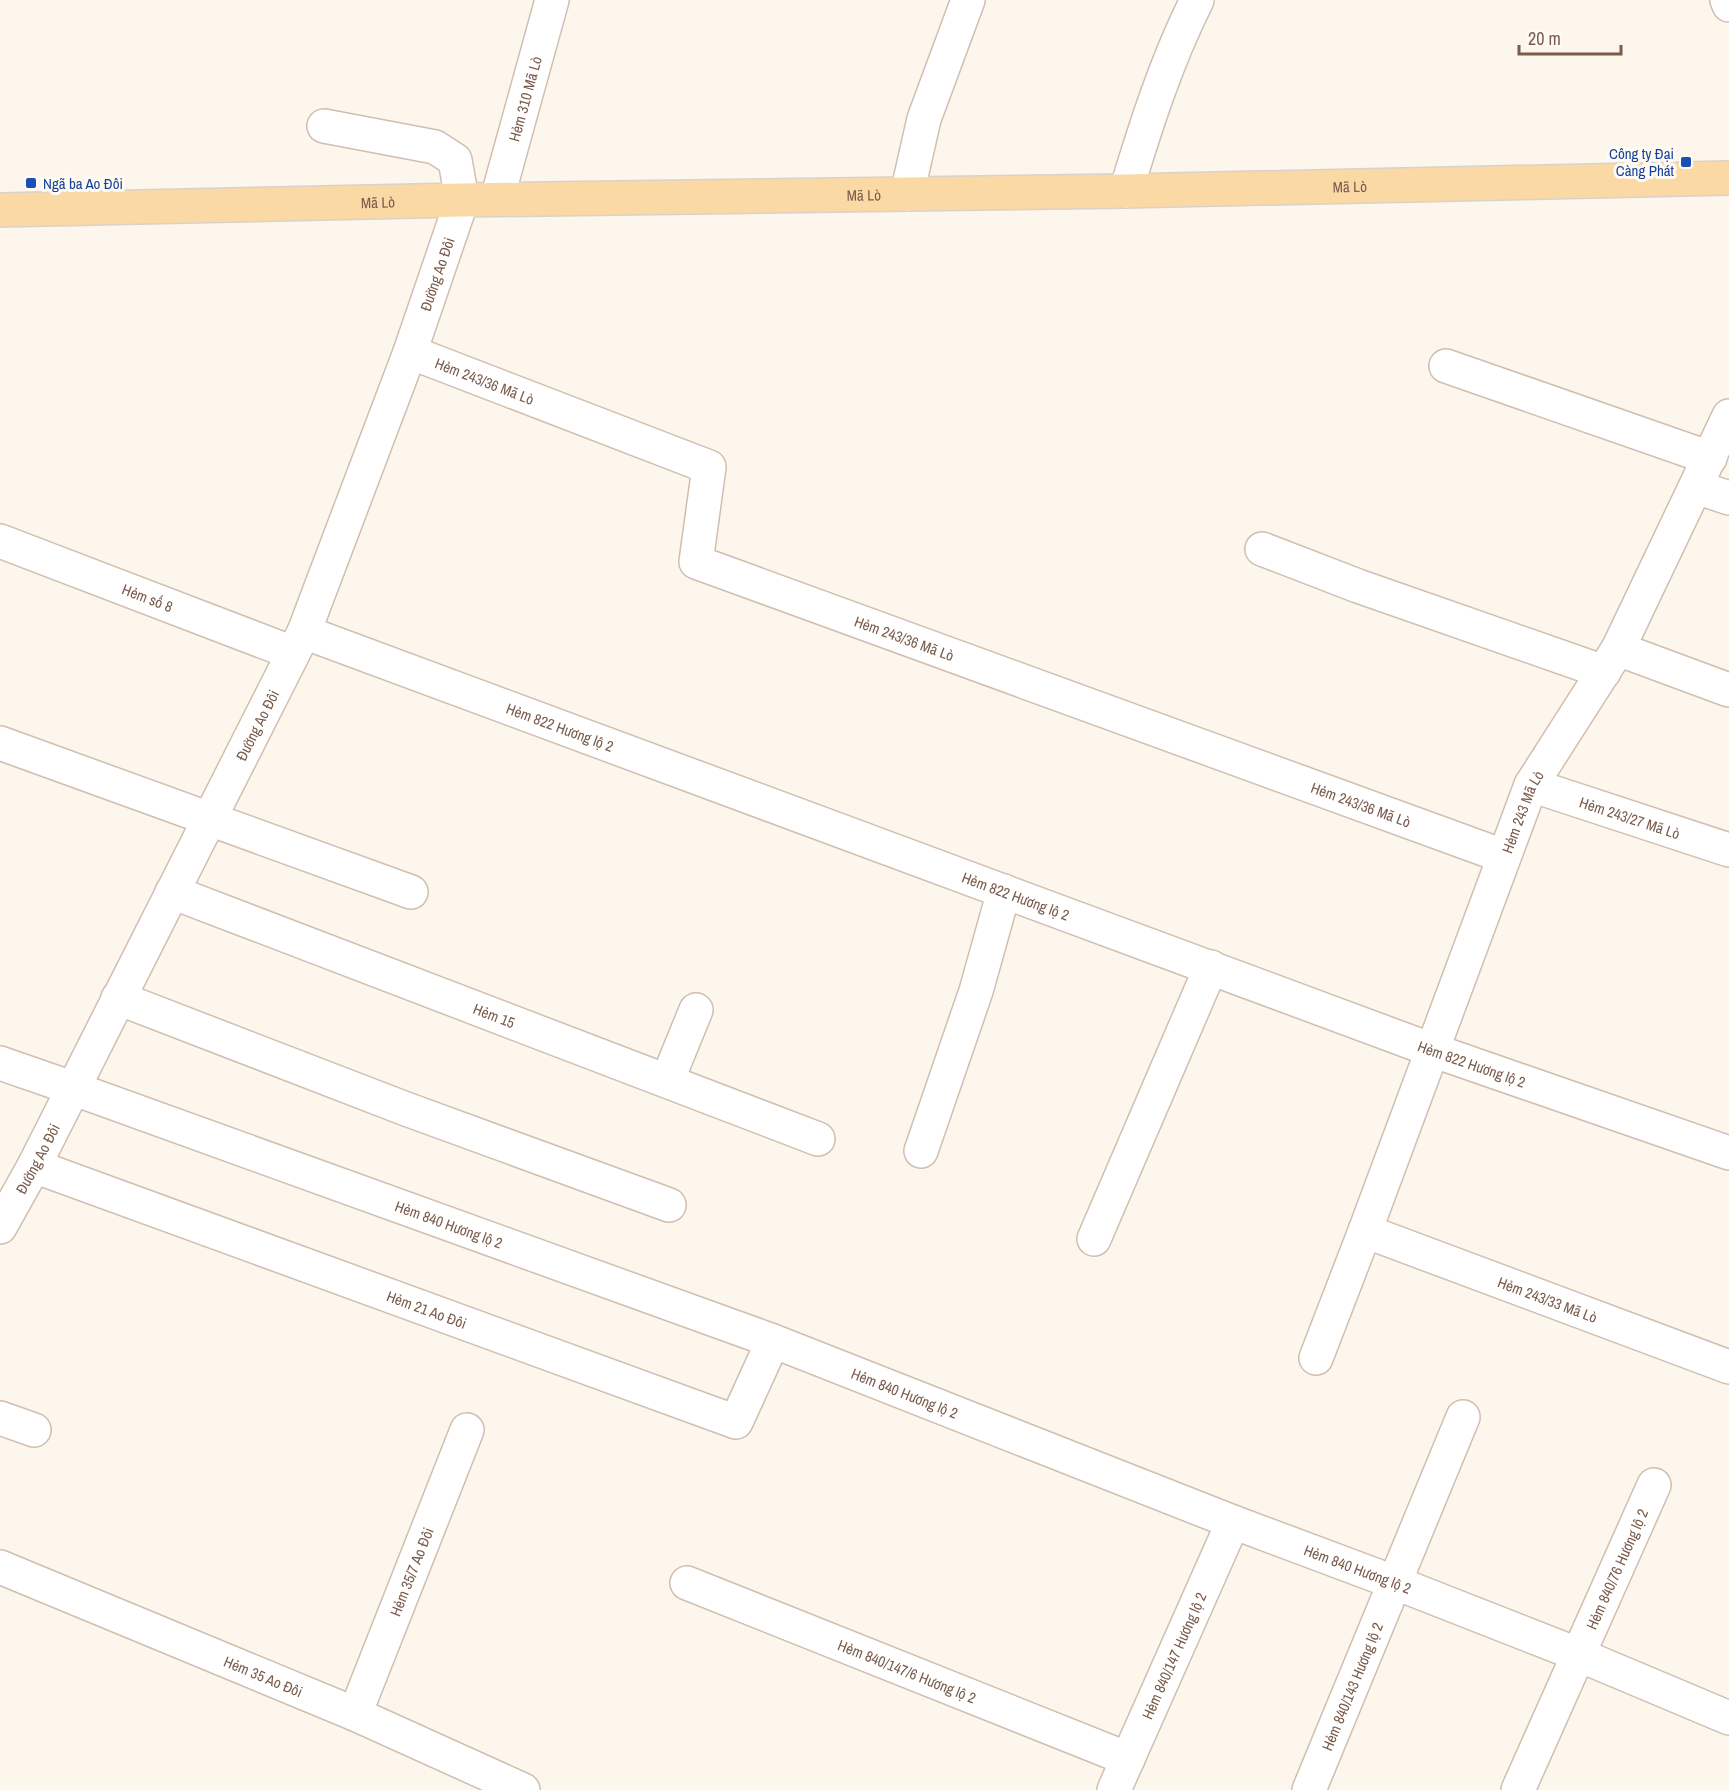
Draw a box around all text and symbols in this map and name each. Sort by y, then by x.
scale bar [1519,18,1621,56]
text: 20 m [1528,26,1561,51]
street label: Hẻm 310 Mã Lò [503,54,547,144]
place label: Công ty Đại Càng Phát [1609,143,1675,181]
marker: Công ty Đại Càng Phát [1679,155,1693,169]
place label: Ngã ba Ao Đôi [43,173,123,194]
street label: Mã Lò [1332,175,1367,197]
marker: Ngã ba Ao Đôi [24,176,38,190]
street label: Mã Lò [847,184,881,205]
street label: Mã Lò [361,191,395,213]
street label: Đường Ao Đôi [414,234,459,314]
street label: Hẻm 243/36 Mã Lò [432,352,537,409]
street label: Hẻm số 8 [119,578,176,617]
street label: Hẻm 243/36 Mã Lò [852,610,957,666]
street label: Đường Ao Đôi [230,686,284,764]
street label: Hẻm 822 Hương lộ 2 [503,697,617,756]
street label: Hẻm 243 Mã Lò [1496,766,1548,856]
street label: Hẻm 243/36 Mã Lò [1308,776,1414,832]
street label: Hẻm 243/27 Mã Lò [1577,791,1683,844]
street label: Hẻm 822 Hương lộ 2 [959,866,1072,925]
street label: Hẻm 15 [470,998,518,1033]
street label: Hẻm 822 Hương lộ 2 [1415,1035,1529,1092]
street label: Đường Ao Đôi [10,1120,64,1197]
street label: Hẻm 840 Hương lộ 2 [392,1195,506,1253]
street label: Hẻm 243/33 Mã Lò [1495,1271,1601,1327]
street label: Hẻm 21 Ao Đôi [384,1285,470,1333]
street label: Hẻm 840 Hương lộ 2 [848,1362,961,1423]
street label: Hẻm 840/76 Hương lộ 2 [1580,1505,1653,1633]
street label: Hẻm 35/7 Ao Đôi [384,1524,438,1619]
street label: Hẻm 840 Hương lộ 2 [1301,1539,1415,1599]
street label: Hẻm 840/147 Hương lộ 2 [1136,1589,1211,1722]
street label: Hẻm 840/143 Hương lộ 2 [1316,1619,1388,1754]
street label: Hẻm 840/147/6 Hương lộ 2 [835,1634,979,1708]
street label: Hẻm 35 Ao Đôi [221,1650,306,1702]

